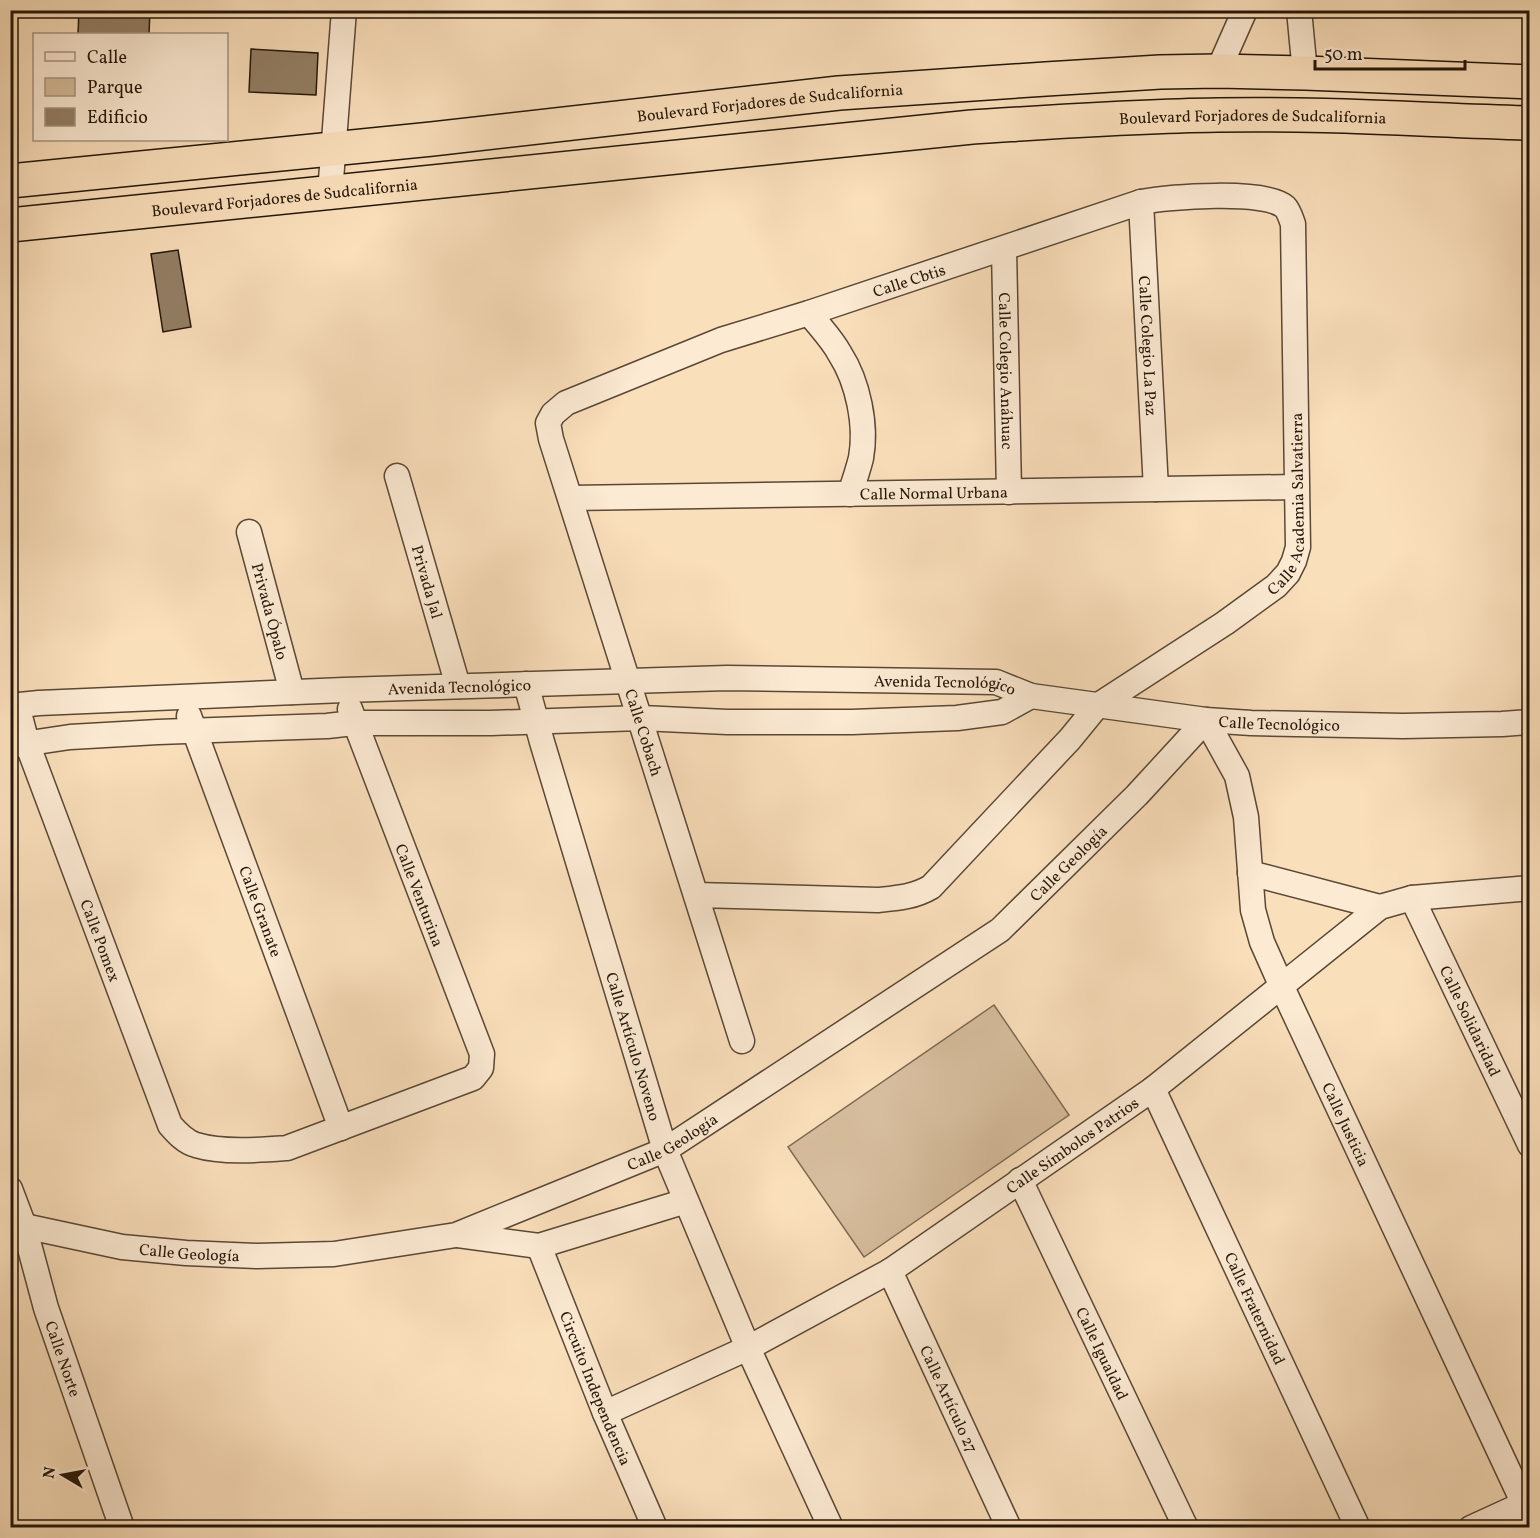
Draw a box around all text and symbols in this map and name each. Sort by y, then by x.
legend [33,33,228,141]
scale bar [1315,33,1465,71]
text: 50 m [1324,43,1363,68]
text: Calle [87,46,127,71]
text: Parque [87,76,142,101]
street label: Boulevard Forjadores de Sudcalifornia [636,80,904,129]
text: Edificio [87,106,148,131]
street label: Boulevard Forjadores de Sudcalifornia [1119,106,1387,131]
street label: Boulevard Forjadores de Sudcalifornia [151,175,419,224]
street label: Calle Cbtis [870,260,949,304]
street label: Calle Colegio La Paz [1132,275,1161,416]
street label: Calle Colegio Anáhuac [992,292,1017,450]
street label: Calle Academia Salvatierra [1264,412,1311,602]
street label: Calle Normal Urbana [860,482,1008,507]
street label: Privada Jal [405,543,447,622]
street label: Privada Ópalo [245,561,292,663]
street label: Avenida Tecnológico [874,671,1019,702]
street label: Avenida Tecnológico [388,675,532,702]
street label: Calle Cobach [618,686,666,780]
street label: Calle Tecnológico [1218,712,1340,738]
street label: Calle Geología [1026,821,1113,908]
street label: Calle Venturina [388,841,448,950]
street label: Calle Granate [232,863,286,960]
street label: Calle Pomex [74,897,124,985]
street label: Calle Solidaridad [1433,963,1505,1081]
street label: Calle Artículo Noveno [599,970,665,1124]
street label: Calle Justicia [1315,1079,1374,1171]
street label: Calle Símbolos Patrios [1002,1093,1144,1200]
street label: Calle Geología [624,1109,723,1177]
street label: Calle Geología [138,1240,240,1268]
street label: Calle Fraternidad [1218,1249,1289,1369]
street label: Calle Igualdad [1069,1304,1132,1404]
street label: Circuito Independencia [553,1308,635,1469]
street label: Calle Norte [38,1318,85,1400]
street label: Calle Artículo 27 [913,1343,982,1457]
north arrow [33,1445,93,1505]
text: N [38,1465,62,1480]

